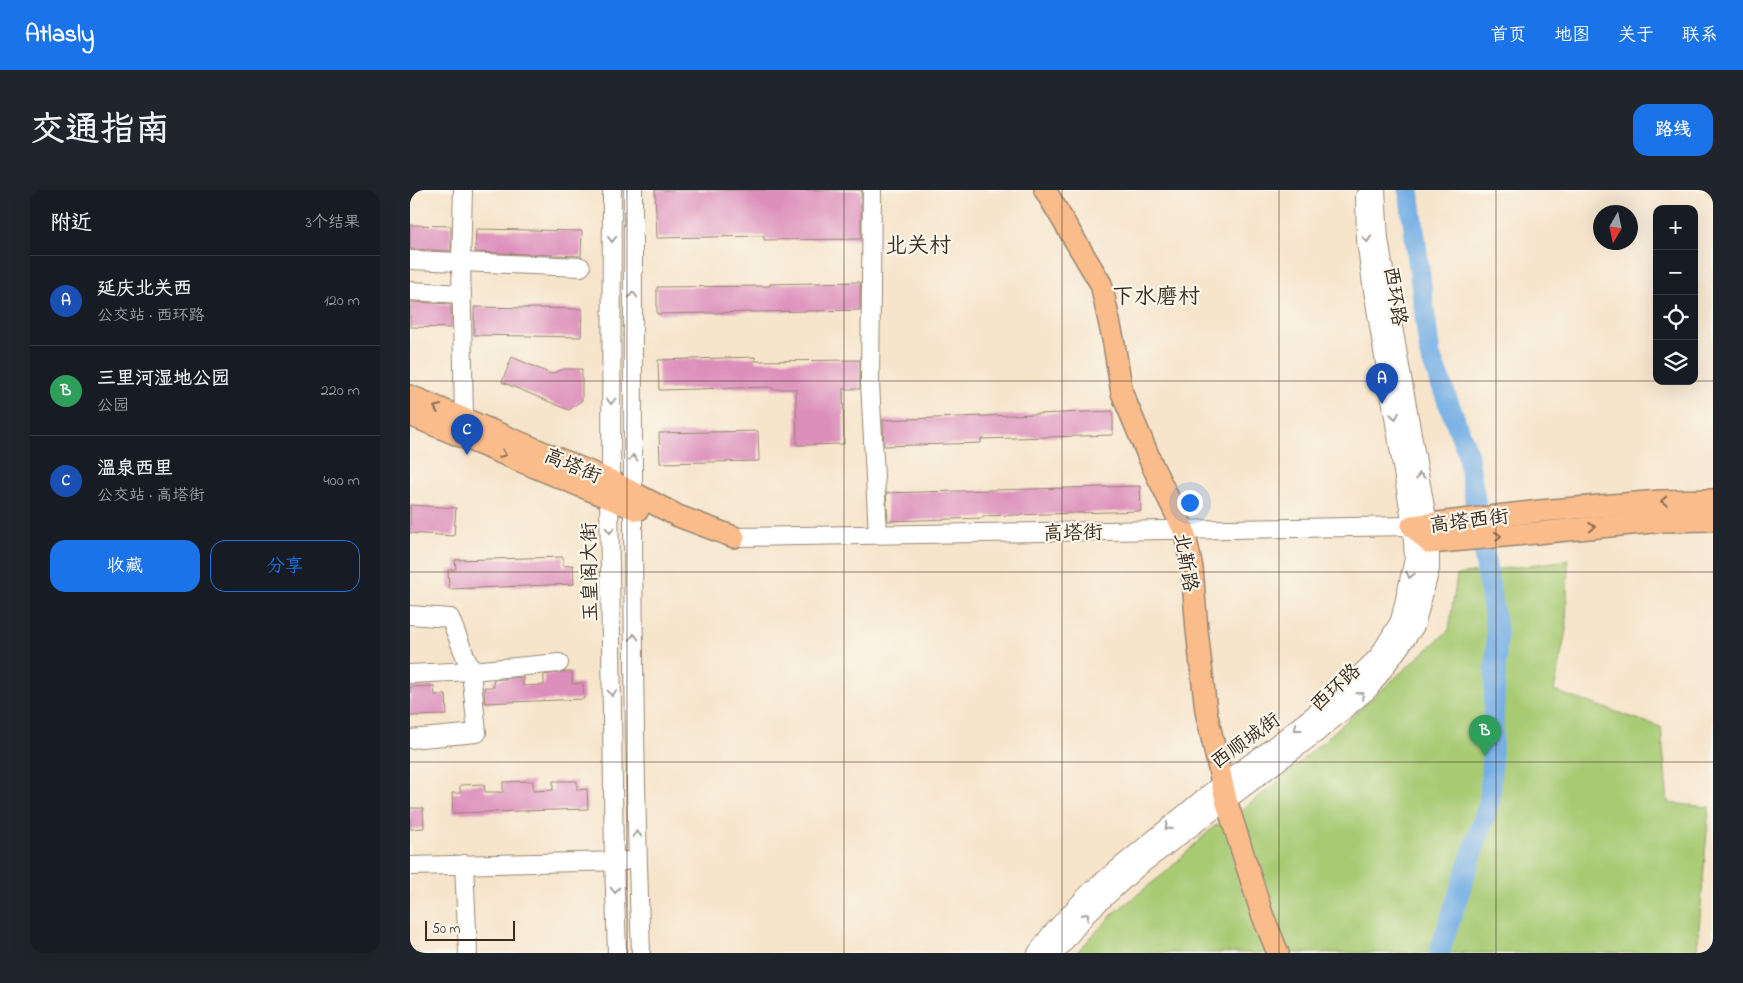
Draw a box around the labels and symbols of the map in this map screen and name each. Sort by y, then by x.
north arrow [1593,205,1638,250]
district label: 北关村 [885,231,951,263]
one-way arrow [607,235,617,243]
one-way arrow [1361,235,1372,243]
street label: 西环路 [1375,264,1413,329]
district label: 下水磨村 [1112,282,1200,314]
one-way arrow [628,291,638,299]
pin: A [1366,363,1398,404]
one-way arrow [606,398,616,405]
one-way arrow [433,404,442,415]
one-way arrow [1389,412,1399,421]
pin: C [451,414,483,455]
street label: 高塔街 [539,442,605,492]
one-way arrow [498,448,507,459]
one-way arrow [628,454,638,462]
one-way arrow [1415,471,1425,480]
your location [1177,490,1203,516]
one-way arrow [1660,496,1668,506]
street label: 高塔西街 [1428,503,1511,542]
street label: 高塔街 [1043,519,1103,550]
street label: 玉皇阁大街 [576,522,607,622]
one-way arrow [1588,522,1596,533]
one-way arrow [605,526,615,534]
street label: 北靳路 [1165,530,1204,595]
one-way arrow [1495,531,1503,542]
one-way arrow [1405,570,1416,579]
one-way arrow [629,633,639,640]
street label: 西环路 [1305,657,1369,720]
one-way arrow [607,689,617,697]
one-way arrow [1355,693,1364,701]
street label: 西顺城街 [1206,707,1287,777]
pin: B [1469,715,1501,756]
one-way arrow [1294,723,1303,731]
one-way arrow [1164,821,1173,830]
one-way arrow [632,830,642,838]
one-way arrow [610,886,620,894]
one-way arrow [1080,912,1089,921]
scale bar [425,918,515,941]

